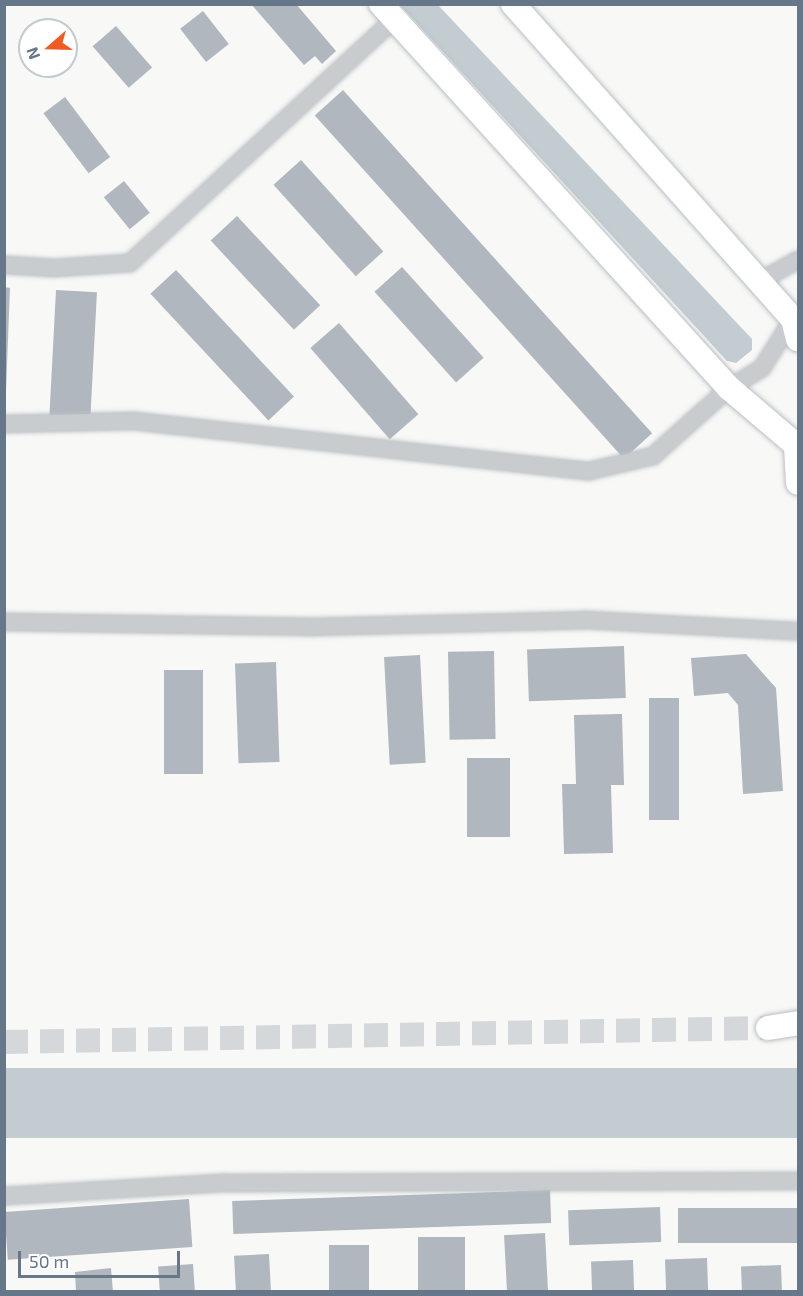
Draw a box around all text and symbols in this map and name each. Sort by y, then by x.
north arrow [18,18,78,78]
text: N [22,45,43,62]
scale bar [21,1239,183,1277]
text: 50 m [29,1250,69,1272]

